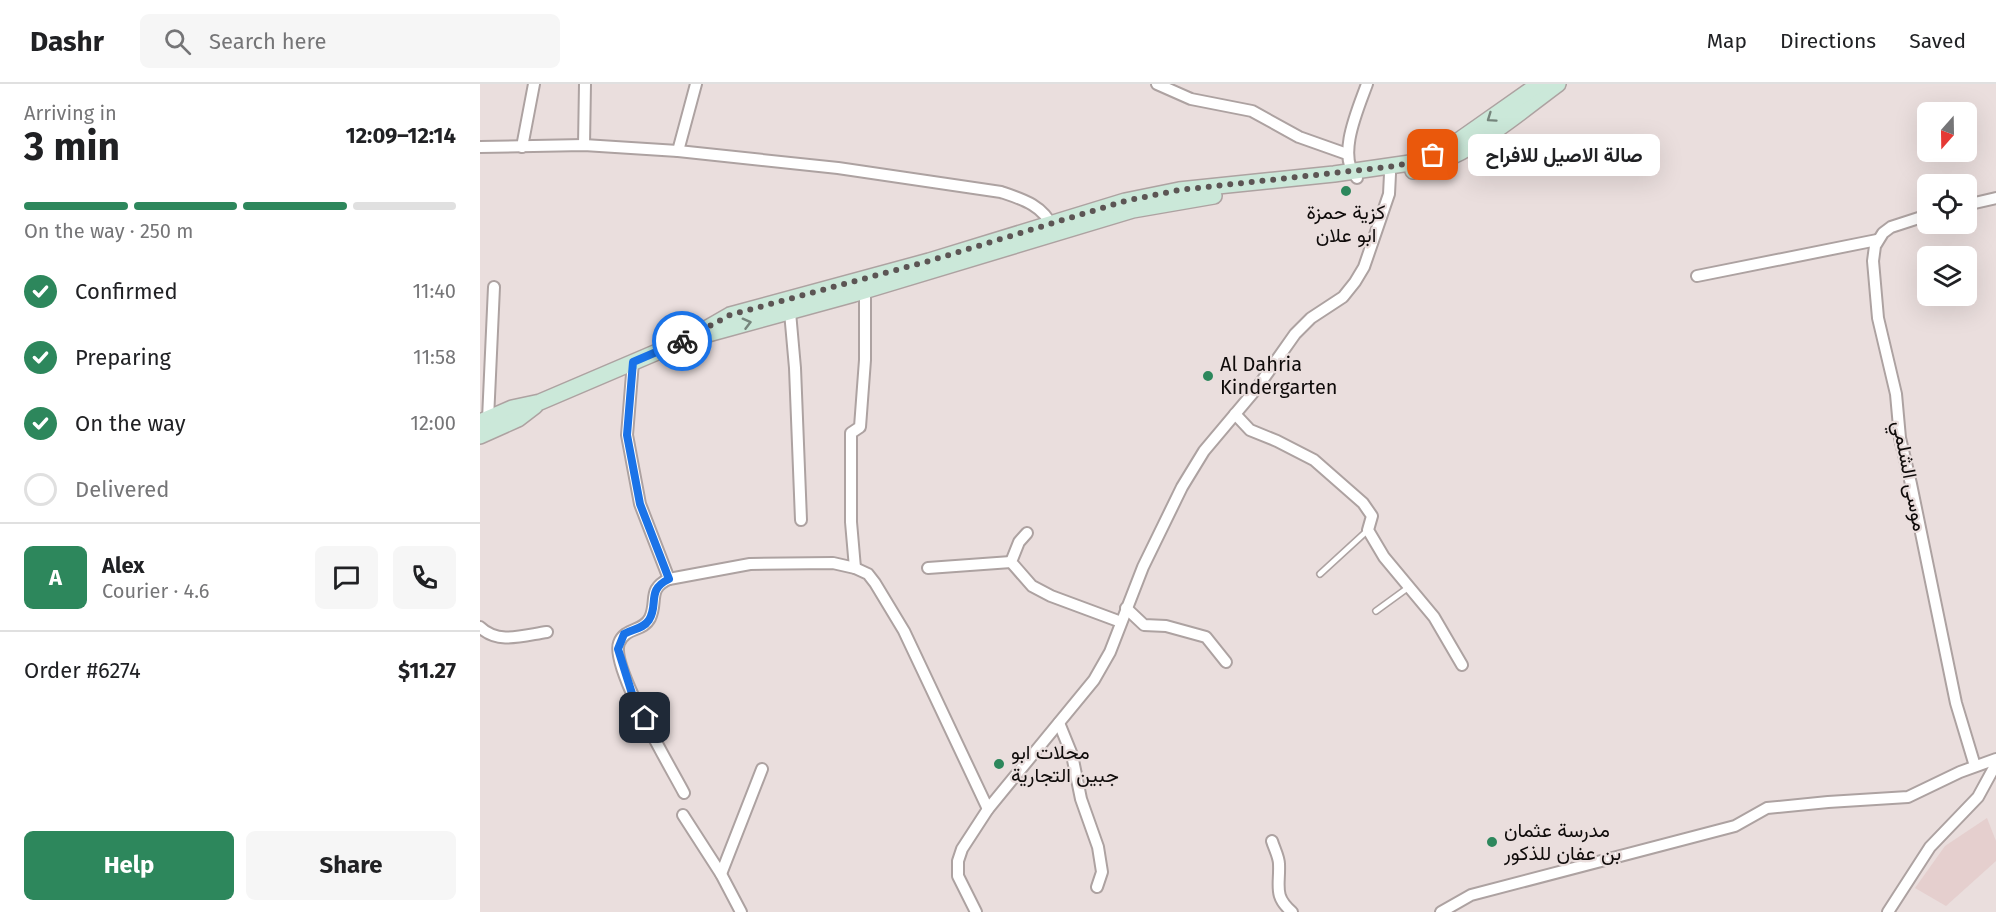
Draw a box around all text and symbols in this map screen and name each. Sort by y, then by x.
search box [140,14,560,68]
text: Dashr [30,25,104,58]
icon: search [161,25,194,58]
text: Search here [209,28,326,55]
text: Map [1707,28,1747,54]
text: Directions [1780,28,1876,54]
text: Saved [1909,28,1966,54]
text: Arriving in [24,101,117,125]
north arrow [1917,102,1977,162]
map controls [1917,102,1977,306]
one-way arrow [1487,111,1498,122]
text: 12:09–12:14 [346,122,456,149]
text: 3 min [24,124,120,170]
pin [1407,129,1458,180]
callout: صالة الاصيل للافراح [1469,134,1661,176]
icon: bag [1416,138,1449,171]
text: صالة الاصيل للافراح [1485,143,1643,167]
button: locate [1917,174,1977,234]
marker: كزية حمزة ابو علان [1339,184,1353,198]
place label: كزية حمزة ابو علان [1307,200,1386,248]
text: On the way · 250 m [24,219,193,243]
button: layers [1917,246,1977,306]
icon: check [24,275,57,308]
text: Confirmed [75,278,178,305]
text: 11:40 [412,279,456,303]
courier [652,311,712,371]
one-way arrow [742,318,752,331]
icon: bike [666,325,699,358]
icon: check [24,341,57,374]
text: Preparing [75,344,171,371]
text: 11:58 [413,345,456,369]
place label: Al Dahria Kindergarten [1220,352,1338,399]
marker: Al Dahria Kindergarten [1201,369,1215,383]
icon: check [24,407,57,440]
text: On the way [75,410,186,437]
text: 12:00 [410,411,456,435]
street label: موسى الشلمي [1883,419,1932,534]
text: Delivered [75,476,170,503]
button: chat [315,546,378,609]
button: phone [393,546,456,609]
text: Alex [102,552,145,579]
text: A [49,564,62,591]
text: Courier · 4.6 [102,579,209,603]
text: Order #6274 [24,657,141,684]
text: $11.27 [398,657,456,684]
pin [619,692,670,743]
icon: home [628,701,661,734]
place label: محلات ابو جبين التجارية [1011,740,1119,788]
marker: محلات ابو جبين التجارية [992,757,1006,771]
place label: مدرسة عثمان بن عفان للذكور [1503,818,1621,866]
button: Help [24,831,234,900]
button: Share [246,831,456,900]
marker: مدرسة عثمان بن عفان للذكور [1485,835,1499,849]

